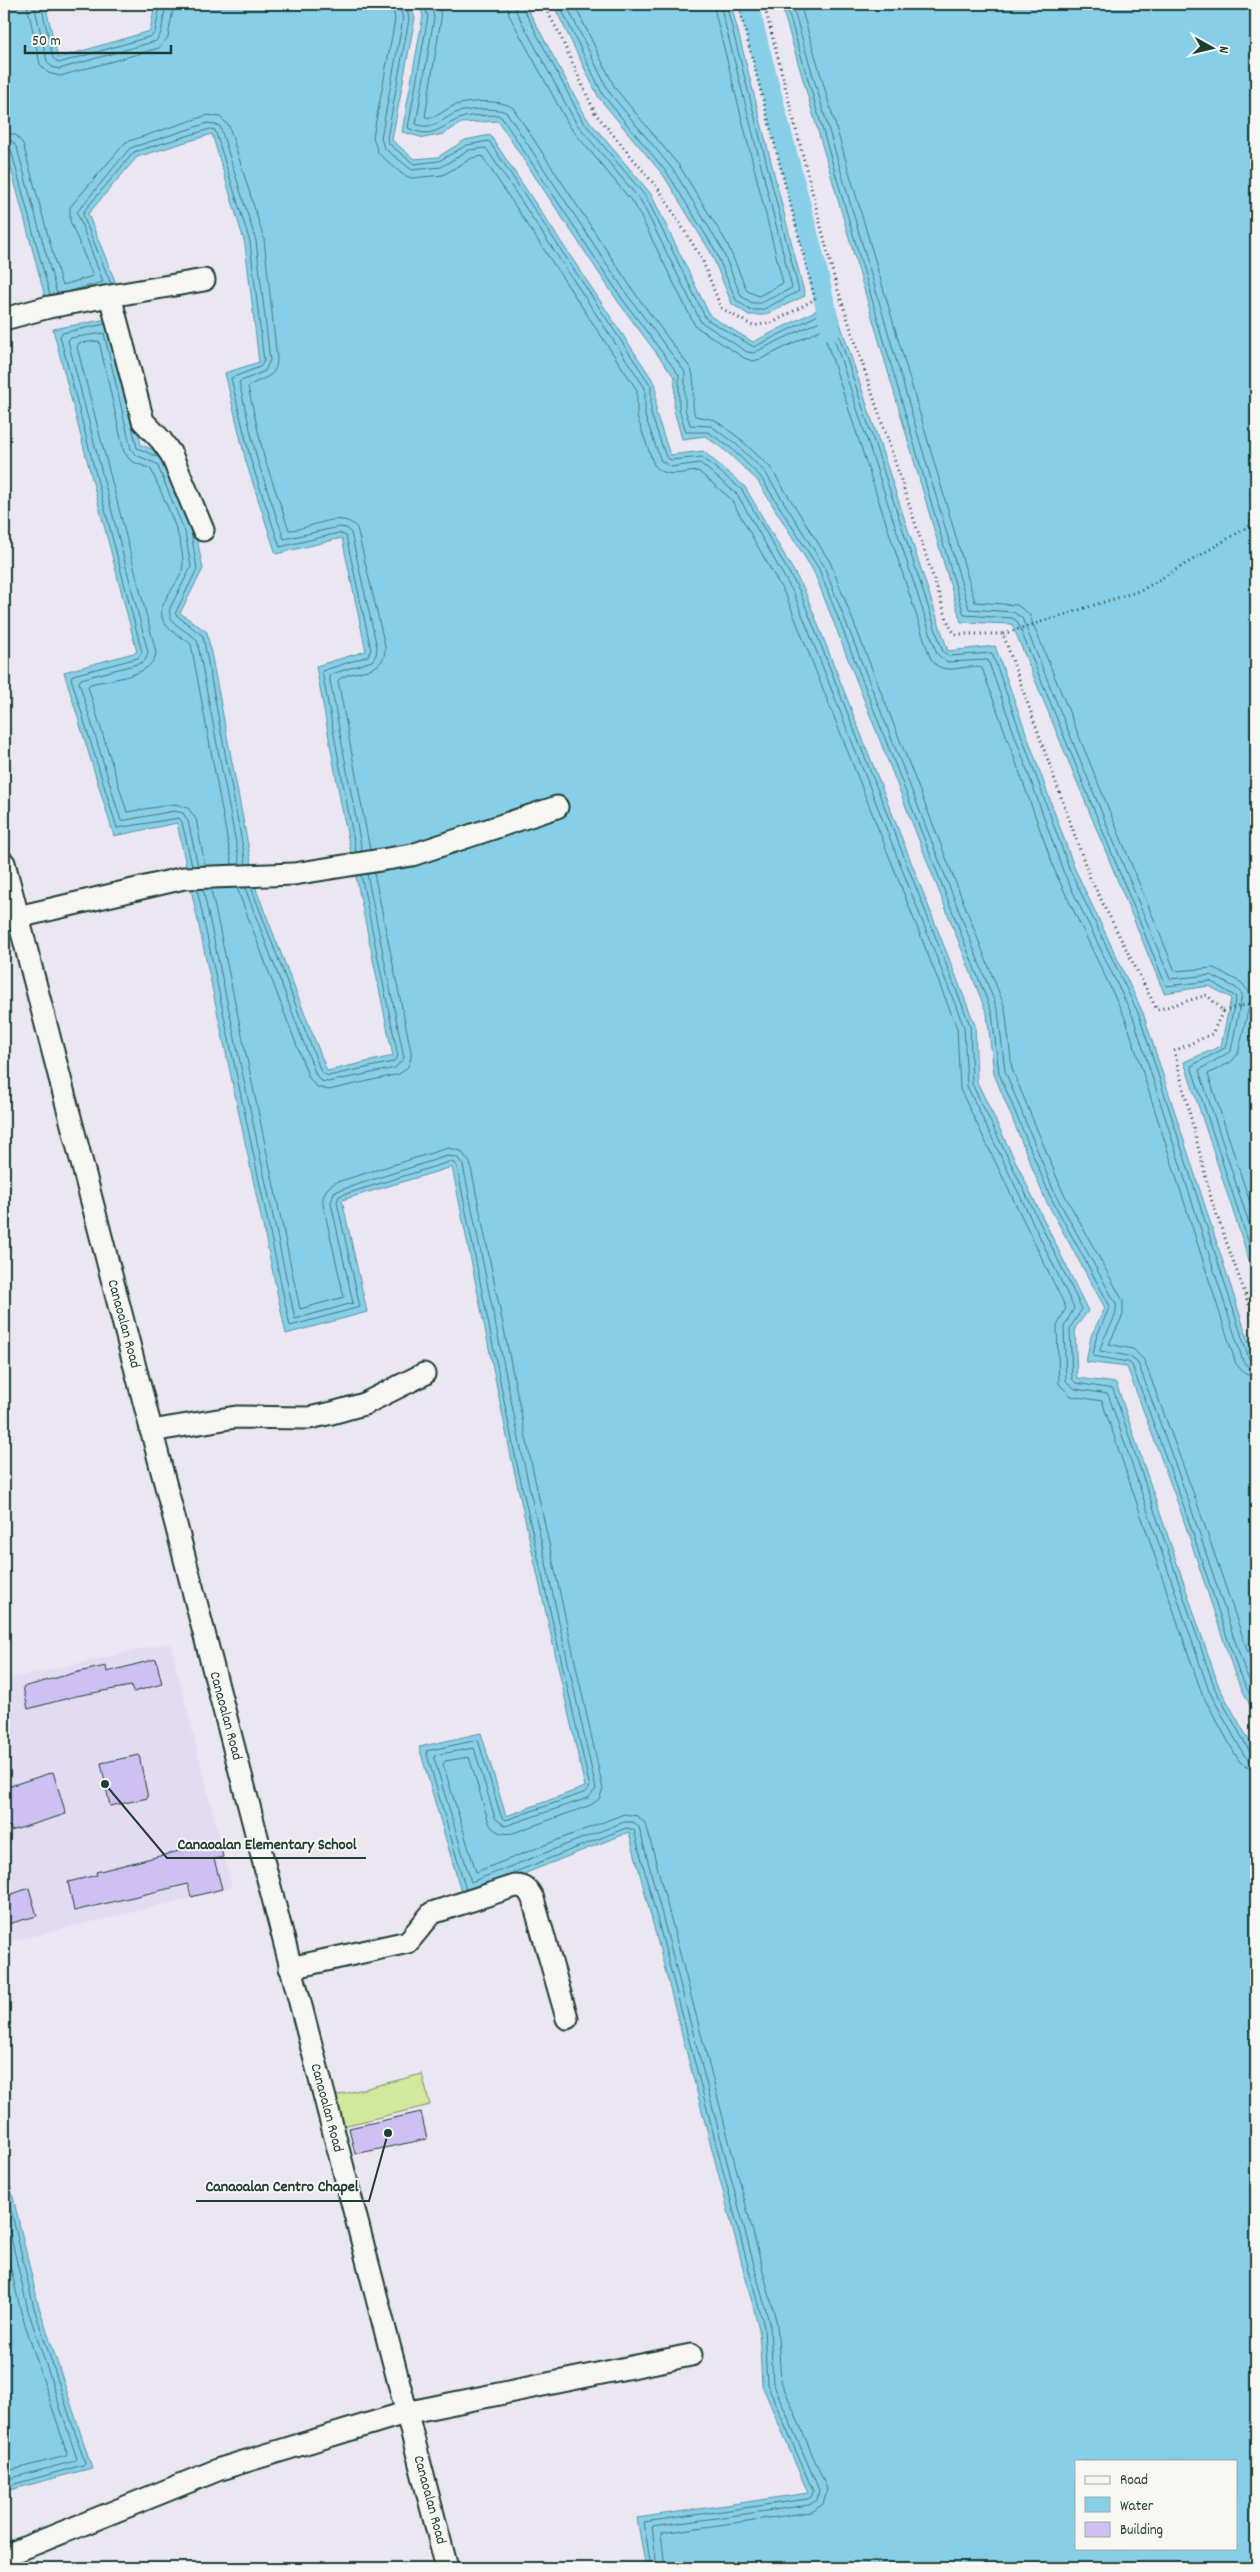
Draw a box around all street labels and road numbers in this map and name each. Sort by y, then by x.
street label: Canaoalan Road [101,1277,145,1371]
street label: Canaoalan Road [203,1669,247,1763]
street label: Canaoalan Road [304,2061,348,2155]
street label: Canaoalan Road [407,2453,451,2547]

